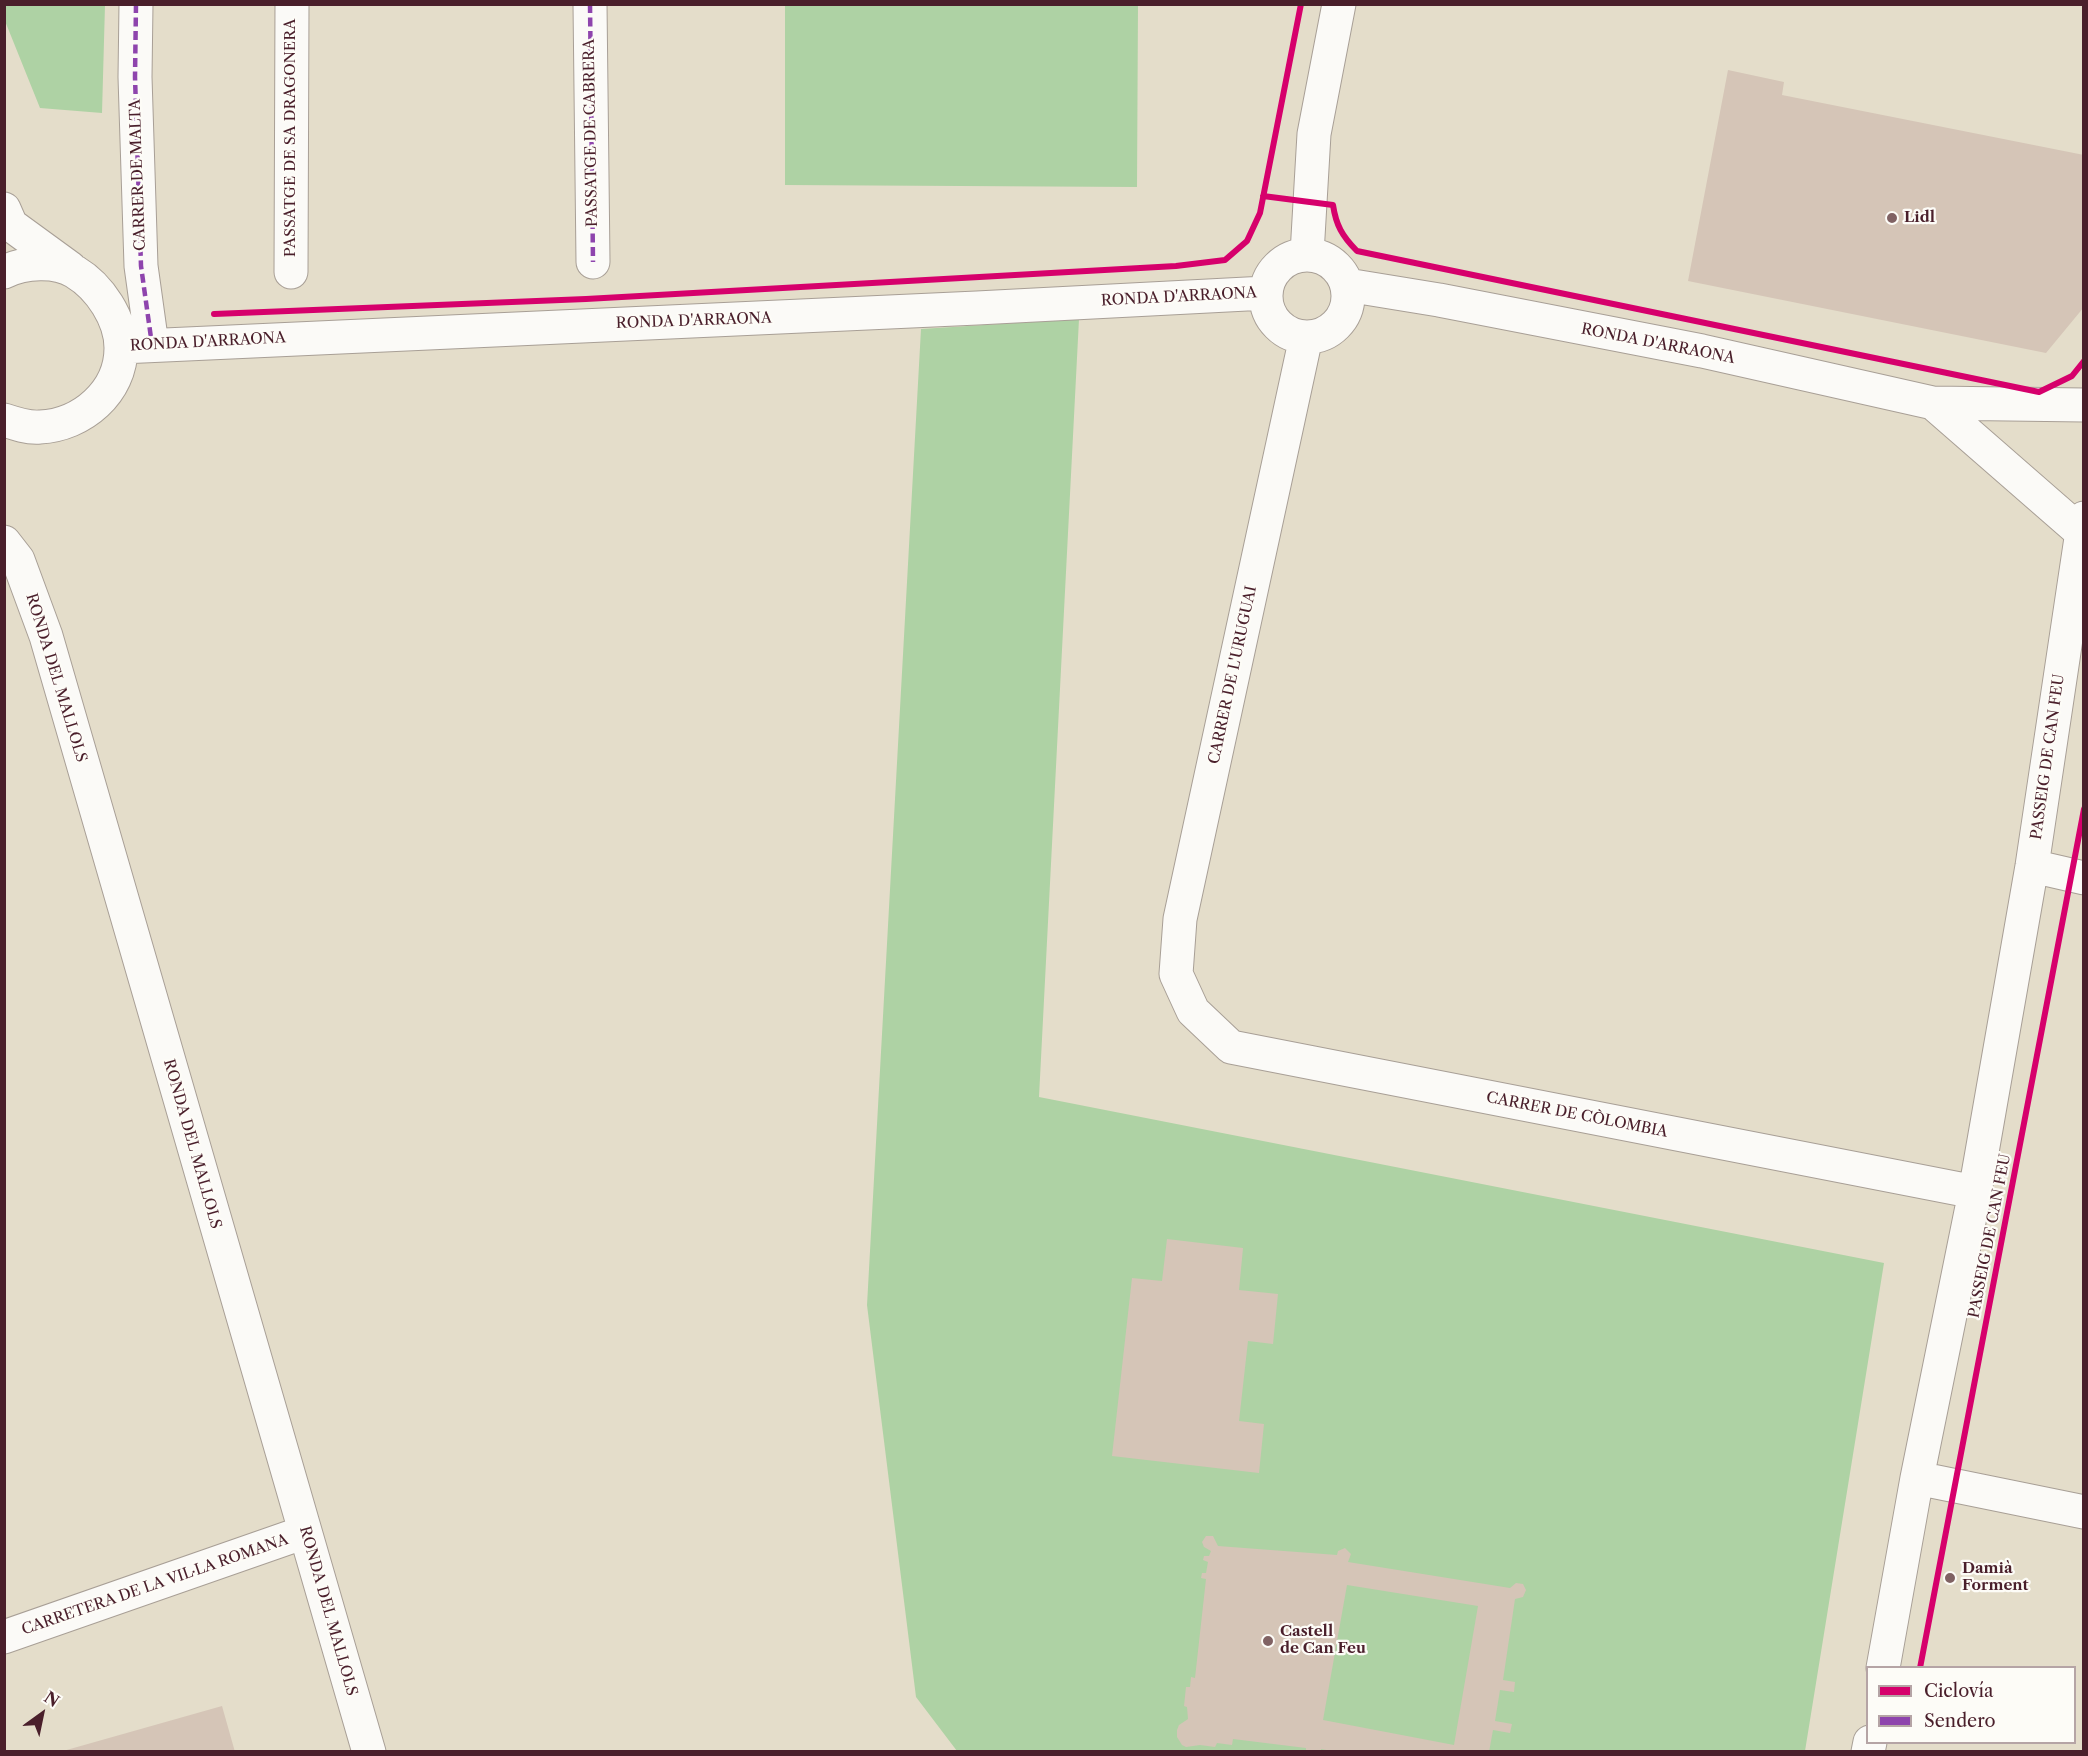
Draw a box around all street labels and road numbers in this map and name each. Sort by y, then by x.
street label: PASSATGE DE SA DRAGONERA [282,19,300,257]
street label: PASSATGE DE CABRERA [580,39,602,227]
street label: CARRER DE MALTA [126,99,150,251]
street label: RONDA D'ARRAONA [1101,284,1257,310]
street label: RONDA D'ARRAONA [616,309,772,333]
street label: RONDA D'ARRAONA [1580,320,1736,368]
street label: RONDA D'ARRAONA [130,329,286,355]
street label: CARRER DE L'URUGUAI [1205,584,1261,766]
street label: RONDA DEL MALLOLS [22,591,90,765]
street label: PASSEIG DE CAN FEU [2027,673,2069,841]
street label: RONDA DEL MALLOLS [159,1057,225,1231]
street label: CARRER DE CÒLOMBIA [1485,1089,1669,1141]
street label: PASSEIG DE CAN FEU [1965,1152,2015,1320]
street label: RONDA DEL MALLOLS [295,1524,361,1698]
street label: CARRETERA DE LA VIL·LA ROMANA [19,1531,291,1639]

